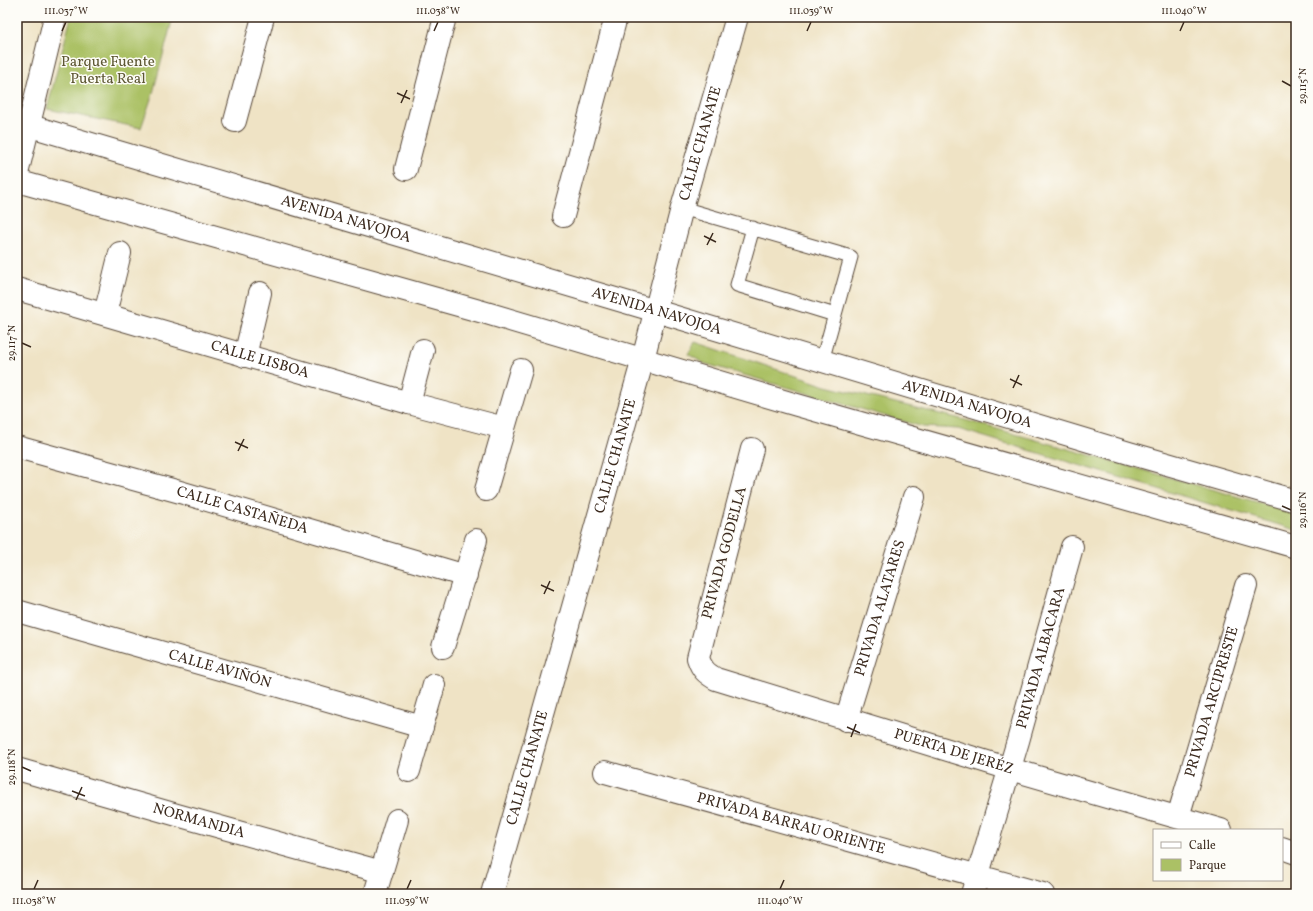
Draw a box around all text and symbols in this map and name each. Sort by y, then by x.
text: 111.037°W [44,4,88,18]
text: 111.038°W [416,4,460,18]
text: 111.039°W [789,4,833,18]
text: 111.040°W [1161,4,1207,18]
park label: Parque Fuente Puerta Real [61,52,155,90]
text: 29.115°N [1296,67,1310,104]
street label: CALLE CHANATE [674,84,727,203]
street label: AVENIDA NAVOJOA [278,190,414,249]
street label: AVENIDA NAVOJOA [589,282,725,341]
text: 29.117°N [5,324,19,361]
street label: CALLE LISBOA [208,335,312,384]
street label: AVENIDA NAVOJOA [899,375,1035,434]
street label: CALLE CHANATE [589,396,642,516]
street label: CALLE CASTAÑEDA [174,481,311,540]
street label: PRIVADA GODELLA [697,484,753,622]
text: 29.116°N [1296,491,1310,528]
street label: PRIVADA ALATARES [849,537,911,679]
street label: PRIVADA ALBACARA [1011,584,1071,731]
street label: PRIVADA ARCIPRESTE [1180,624,1244,780]
street label: CALLE AVIÑÓN [166,644,274,694]
street label: CALLE CHANATE [501,708,554,828]
street label: PUERTA DE JERÉZ [891,724,1016,780]
text: 29.118°N [5,748,19,785]
street label: PRIVADA BARRAU ORIENTE [694,788,887,860]
street label: NORMANDIA [150,798,248,844]
legend [1153,829,1283,881]
text: Calle [1189,838,1216,854]
text: Parque [1189,858,1226,874]
text: 111.038°W [12,894,56,908]
text: 111.039°W [385,894,429,908]
text: 111.040°W [757,894,803,908]

